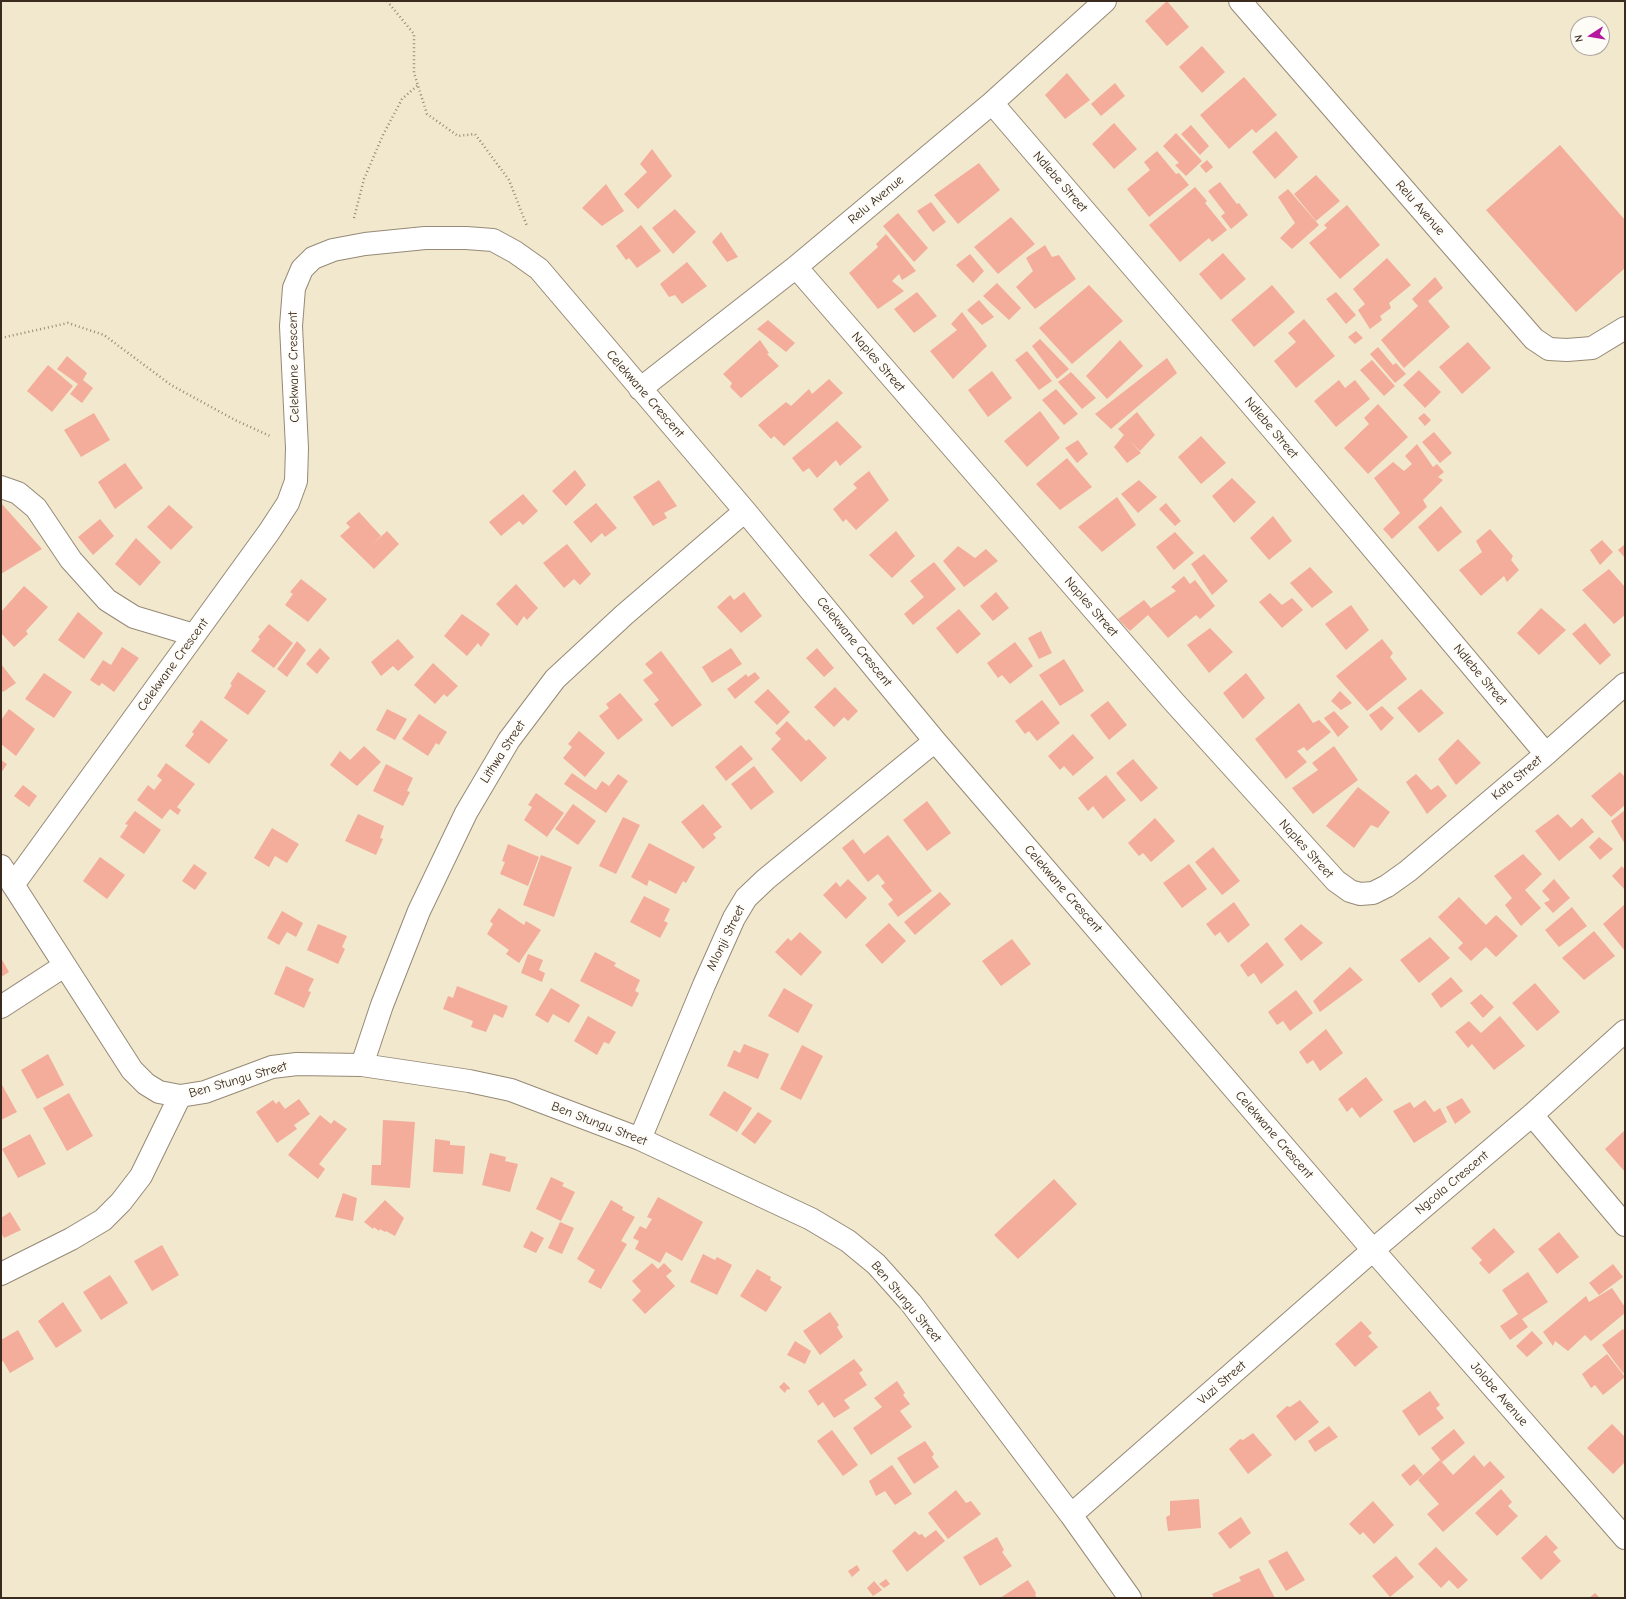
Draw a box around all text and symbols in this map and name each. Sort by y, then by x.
north arrow [1570,16,1610,56]
text: N [1572,34,1586,43]
street label: Ndlebe Street [1029,149,1091,215]
street label: Relu Avenue [845,172,907,228]
street label: Relu Avenue [1392,177,1448,239]
street label: Celekwane Crescent [285,311,303,423]
street label: Naples Street [848,329,908,395]
street label: Celekwane Crescent [603,347,687,441]
street label: Ndlebe Street [1241,394,1301,462]
street label: Naples Street [1061,574,1121,640]
street label: Celekwane Crescent [813,594,895,690]
street label: Celekwane Crescent [134,616,212,714]
street label: Ndlebe Street [1450,641,1510,709]
street label: Lithwa Street [477,718,529,786]
street label: Kata Street [1489,752,1545,804]
street label: Naples Street [1276,816,1336,882]
street label: Celekwane Crescent [1021,842,1105,936]
street label: Mlonji Street [703,903,749,973]
street label: Ben Stungu Street [187,1059,289,1101]
street label: Celekwane Crescent [1232,1088,1316,1182]
street label: Ben Stungu Street [549,1099,649,1149]
street label: Ngcola Crescent [1412,1148,1492,1218]
street label: Ben Stungu Street [867,1258,945,1346]
street label: Vuzi Street [1195,1358,1249,1408]
street label: Jolobe Avenue [1467,1359,1531,1429]

